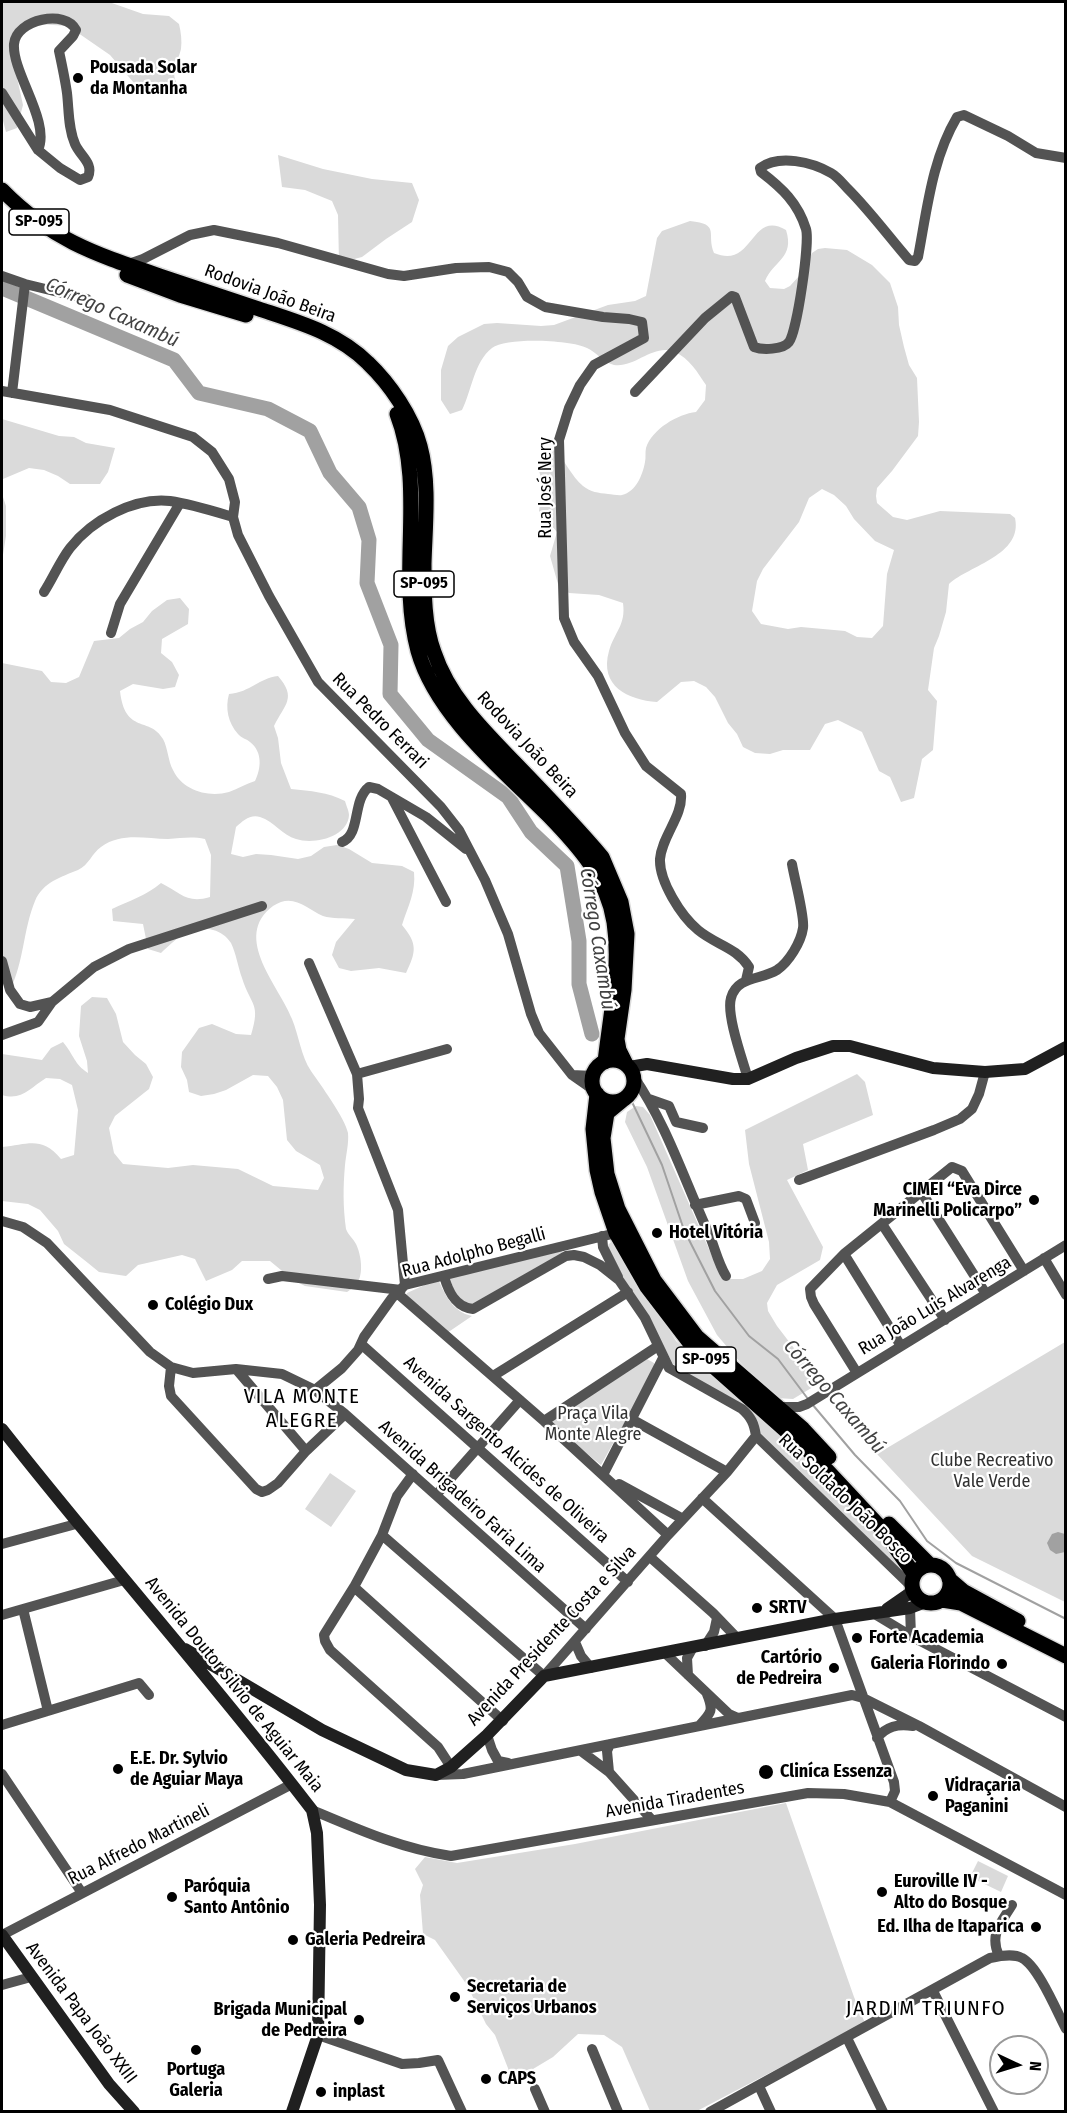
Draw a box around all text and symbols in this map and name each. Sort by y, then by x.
place label: Pousada Solar da Montanha [90,57,197,100]
marker: Pousada Solar da Montanha [71,71,85,85]
road number: SP-095 [9,209,69,235]
street label: Rodovia João Beira [201,260,339,328]
water label: Córrego Caxambú [42,273,182,353]
street label: Rua José Nery [535,437,557,539]
road number: SP-095 [394,571,454,597]
street label: Rua Pedro Ferrari [327,668,433,774]
street label: Rodovia João Beira [472,687,582,803]
water label: Córrego Caxambú [574,866,620,1012]
place label: CIMEI “Eva Dirce Marinelli Policarpo” [873,1179,1022,1222]
marker: CIMEI “Eva Dirce Marinelli Policarpo” [1027,1193,1041,1207]
place label: Hotel Vitória [669,1222,763,1244]
street label: Rua Adolpho Begalli [400,1223,548,1283]
marker: Hotel Vitória [650,1226,664,1240]
street label: Rua João Luis Alvarenga [855,1252,1015,1360]
place label: Colégio Dux [165,1294,253,1316]
marker: Colégio Dux [146,1298,160,1312]
water label: Córrego Caxambú [778,1335,890,1459]
road number: SP-095 [676,1347,736,1373]
street label: Avenida Sargento Alcides de Oliveira [399,1352,613,1548]
district label: VILA MONTE ALEGRE [244,1384,360,1434]
park label: Praça Vila Monte Alegre [545,1403,641,1446]
street label: Avenida Brigadeiro Faria Lima [374,1416,550,1578]
street label: Rua Soldado João Bosco [774,1430,916,1568]
park label: Clube Recreativo Vale Verde [930,1450,1054,1492]
street label: Avenida Presidente Costa e Silva [463,1542,641,1730]
street label: Avenida Doutor Silvio de Aguiar Maia [140,1573,328,1797]
place label: SRTV [769,1597,806,1619]
marker: SRTV [750,1601,764,1615]
place label: Forte Academia [869,1627,984,1649]
marker: Forte Academia [850,1631,864,1645]
place label: Cartório de Pedreira [736,1647,822,1690]
place label: Galeria Florindo [870,1653,990,1675]
marker: Galeria Florindo [995,1657,1009,1671]
marker: Cartório de Pedreira [827,1661,841,1675]
place label: E.E. Dr. Sylvio de Aguiar Maya [130,1748,243,1790]
place label: Cliníca Essenza [780,1761,892,1783]
marker: E.E. Dr. Sylvio de Aguiar Maya [111,1762,125,1776]
marker: Cliníca Essenza [757,1763,775,1781]
place label: Vidraçaria Paganini [945,1775,1021,1818]
street label: Avenida Tiradentes [604,1777,746,1823]
marker: Vidraçaria Paganini [926,1789,940,1803]
street label: Rua Alfredo Martineli [65,1800,213,1890]
place label: Euroville IV - Alto do Bosque [894,1871,1007,1914]
place label: Paróquia Santo Antônio [184,1876,290,1918]
marker: Euroville IV - Alto do Bosque [875,1885,889,1899]
marker: Paróquia Santo Antônio [165,1890,179,1904]
place label: Ed. Ilha de Itaparica [877,1916,1024,1938]
marker: Ed. Ilha de Itaparica [1029,1920,1043,1934]
place label: Galeria Pedreira [305,1929,425,1951]
marker: Galeria Pedreira [286,1933,300,1947]
street label: Avenida Papa João XXIII [21,1938,141,2088]
place label: Secretaria de Serviços Urbanos [467,1976,597,2018]
marker: Secretaria de Serviços Urbanos [448,1990,462,2004]
district label: JARDIM TRIUNFO [846,1996,1006,2022]
place label: Brigada Municipal de Pedreira [213,1999,347,2042]
marker: Brigada Municipal de Pedreira [352,2013,366,2027]
north arrow [989,2035,1049,2095]
marker: Portuga Galeria [189,2043,203,2057]
place label: Portuga Galeria [167,2059,225,2102]
text: N [1026,2061,1045,2072]
place label: CAPS [498,2068,536,2090]
marker: CAPS [479,2072,493,2086]
place label: inplast [333,2081,385,2103]
marker: inplast [314,2085,328,2099]

